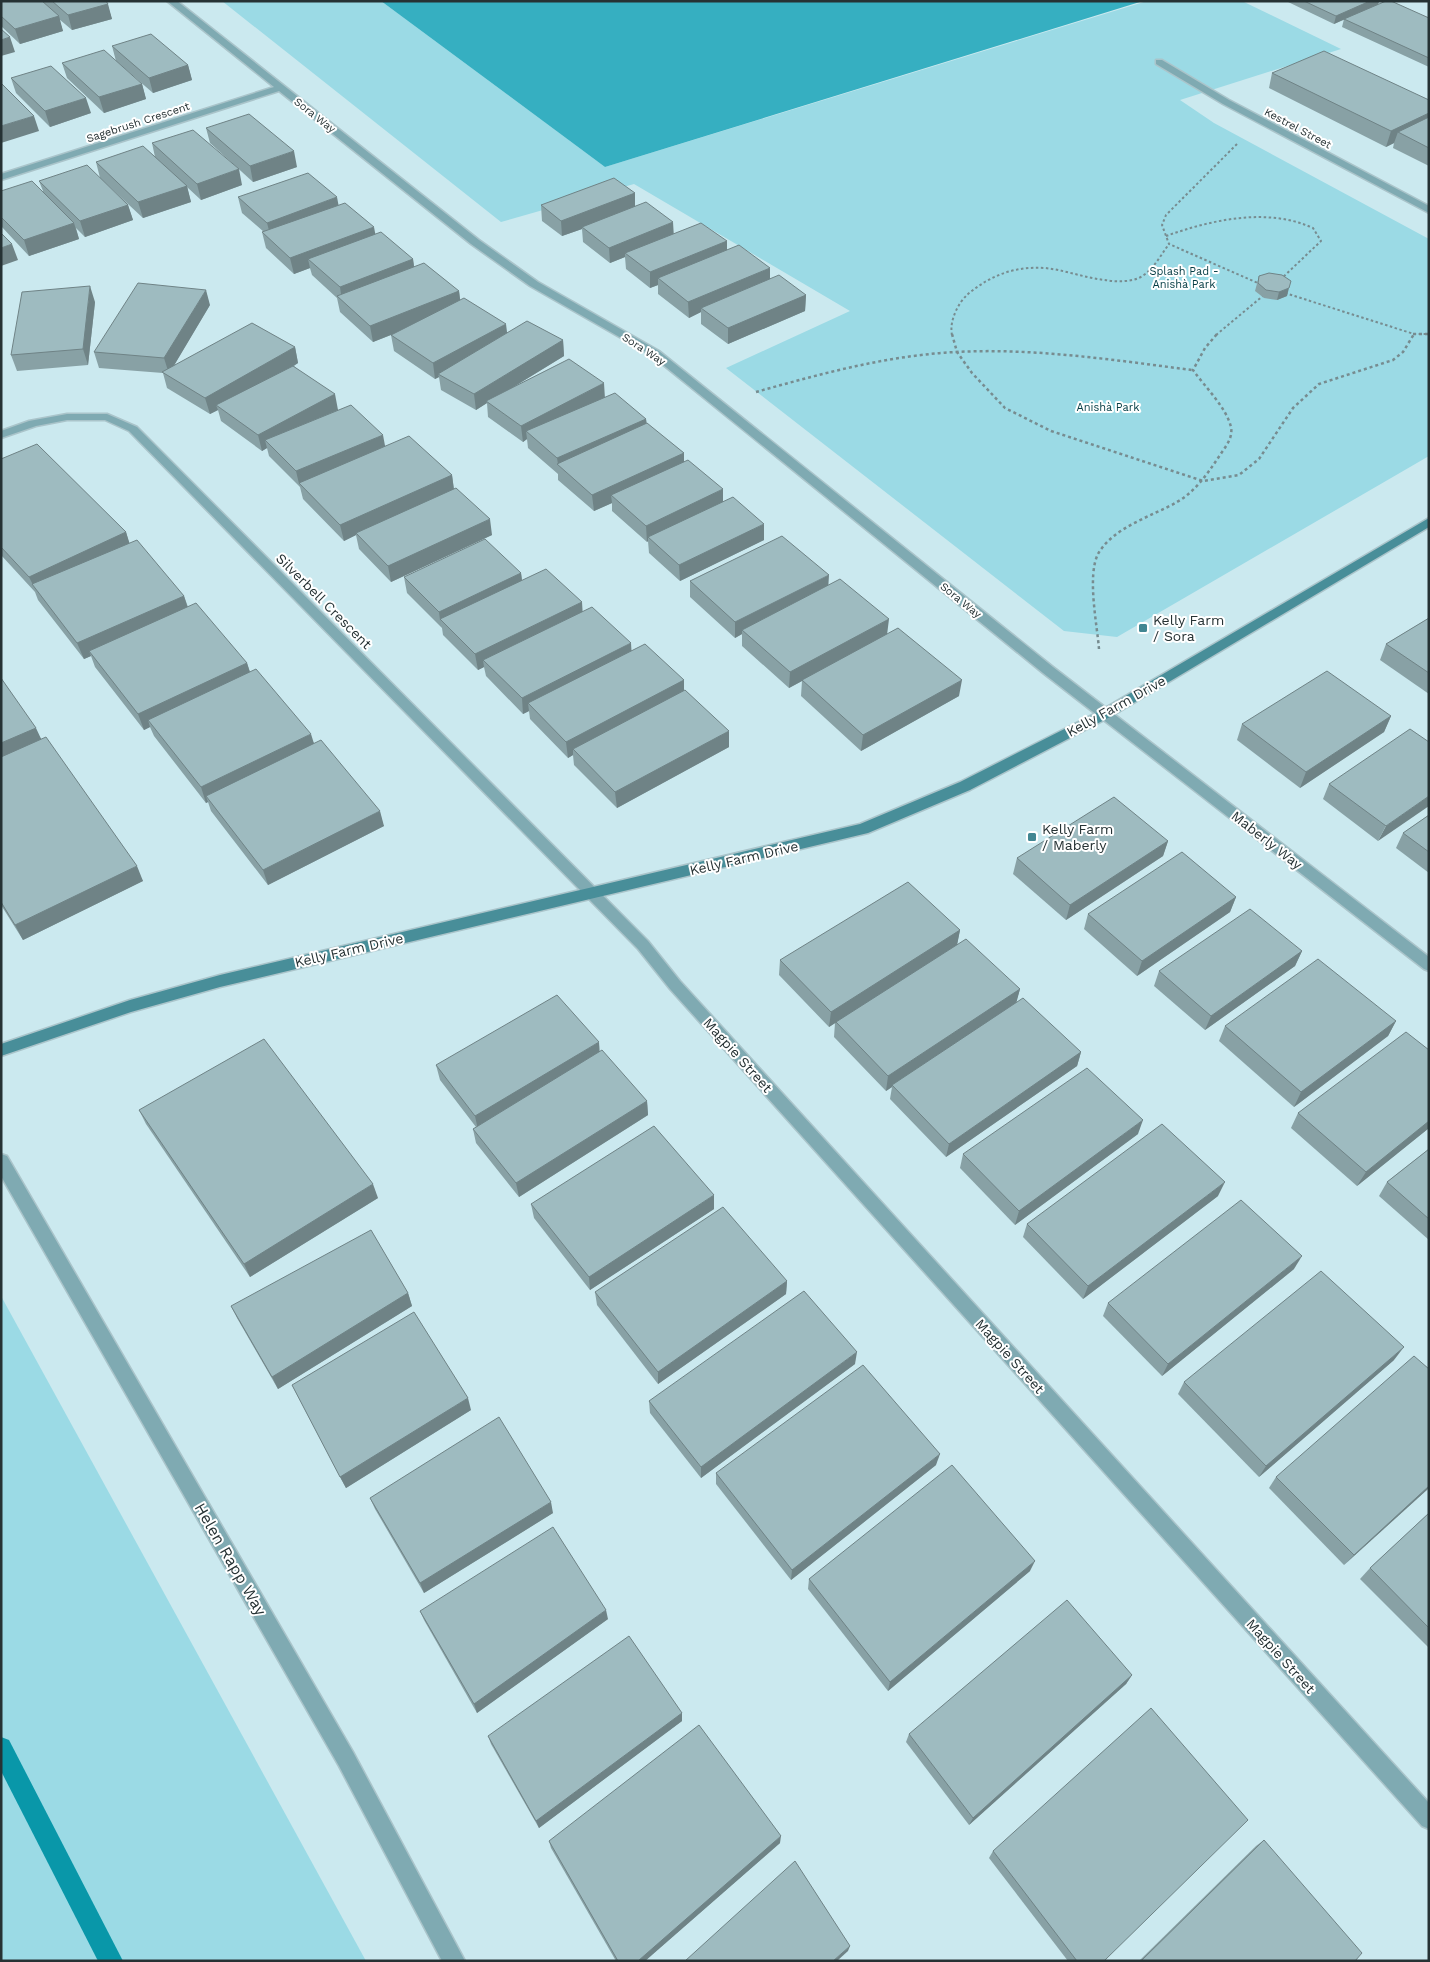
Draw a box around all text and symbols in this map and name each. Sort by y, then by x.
street label: Sora Way [291,95,338,136]
street label: Sagebrush Crescent [85,100,192,145]
street label: Kestrel Street [1262,105,1334,152]
park label: Splash Pad - Anishà Park [1149,265,1219,291]
street label: Sora Way [620,331,668,368]
park label: Anishà Park [1077,401,1140,414]
street label: Silverbell Crescent [273,550,375,652]
street label: Sora Way [937,580,984,621]
place label: Kelly Farm / Sora [1153,612,1224,644]
marker: Kelly Farm / Sora [1137,622,1149,634]
street label: Kelly Farm Drive [1064,672,1168,740]
street label: Maberly Way [1228,807,1306,873]
place label: Kelly Farm / Maberly [1042,821,1113,853]
marker: Kelly Farm / Maberly [1026,831,1038,843]
street label: Kelly Farm Drive [688,838,800,878]
street label: Kelly Farm Drive [293,930,405,970]
street label: Magpie Street [700,1014,776,1096]
street label: Magpie Street [972,1315,1048,1397]
street label: Helen Rapp Way [191,1500,271,1620]
street label: Magpie Street [1243,1615,1319,1697]

